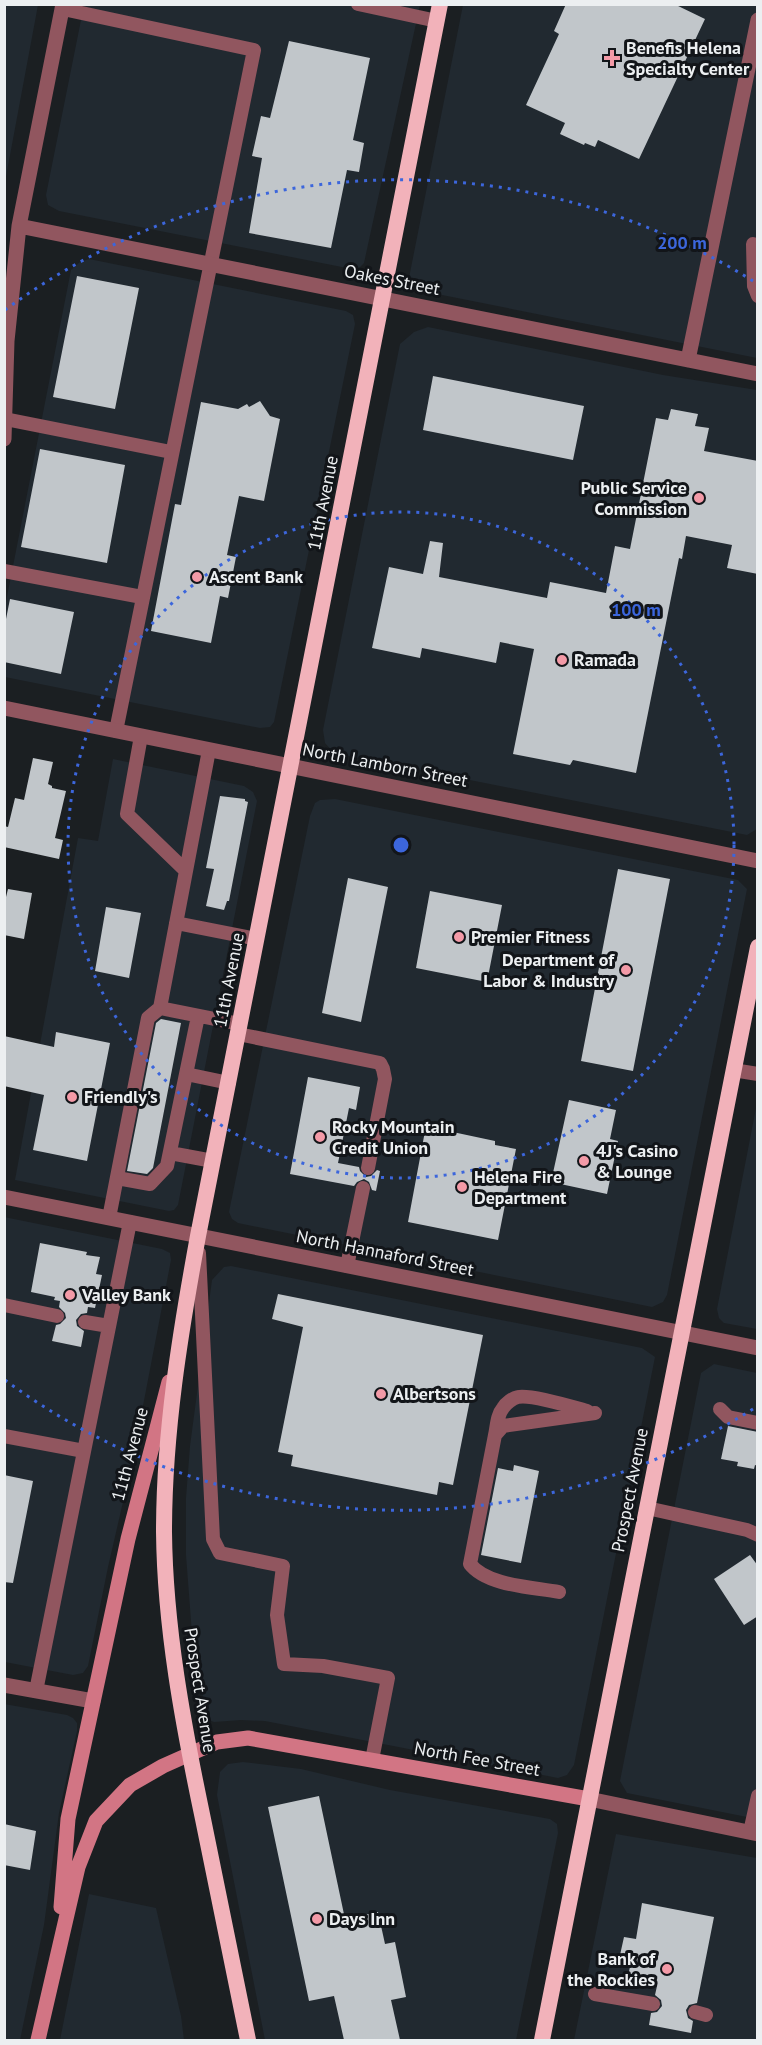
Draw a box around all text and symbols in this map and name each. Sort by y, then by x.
place label: Benefis Helena Specialty Center [626,36,750,80]
marker: Benefis Helena Specialty Center [603,49,621,67]
text: 200 m [657,231,707,254]
street label: Oakes Street [342,259,442,300]
street label: 11th Avenue [302,454,343,552]
place label: Public Service Commission [581,476,687,520]
marker: Public Service Commission [692,491,706,505]
place label: Ascent Bank [209,565,303,588]
marker: Ascent Bank [190,570,204,584]
text: 100 m [611,598,661,621]
place label: Ramada [574,648,636,671]
marker: Ramada [555,653,569,667]
street label: North Lamborn Street [301,737,470,792]
centre of rings [391,835,411,855]
place label: Premier Fitness [471,925,590,948]
marker: Premier Fitness [452,930,466,944]
street label: 11th Avenue [208,931,249,1029]
place label: Department of Labor & Industry [483,948,615,992]
marker: Department of Labor & Industry [619,963,633,977]
place label: Friendly's [84,1085,158,1108]
marker: Friendly's [65,1090,79,1104]
place label: Rocky Mountain Credit Union [332,1115,454,1159]
marker: Rocky Mountain Credit Union [313,1130,327,1144]
place label: 4J's Casino & Lounge [596,1139,678,1183]
marker: 4J's Casino & Lounge [577,1154,591,1168]
place label: Helena Fire Department [474,1165,567,1209]
marker: Helena Fire Department [455,1180,469,1194]
street label: North Hannaford Street [294,1224,476,1281]
place label: Valley Bank [81,1283,171,1306]
marker: Valley Bank [63,1288,77,1302]
place label: Albertsons [393,1382,476,1405]
marker: Albertsons [374,1387,388,1401]
street label: 11th Avenue [106,1405,153,1503]
street label: Prospect Avenue [606,1426,653,1554]
street label: Prospect Avenue [179,1626,222,1754]
street label: North Fee Street [412,1736,542,1781]
place label: Days Inn [329,1907,395,1930]
marker: Days Inn [310,1912,324,1926]
place label: Bank of the Rockies [567,1947,656,1991]
marker: Bank of the Rockies [660,1962,674,1976]

